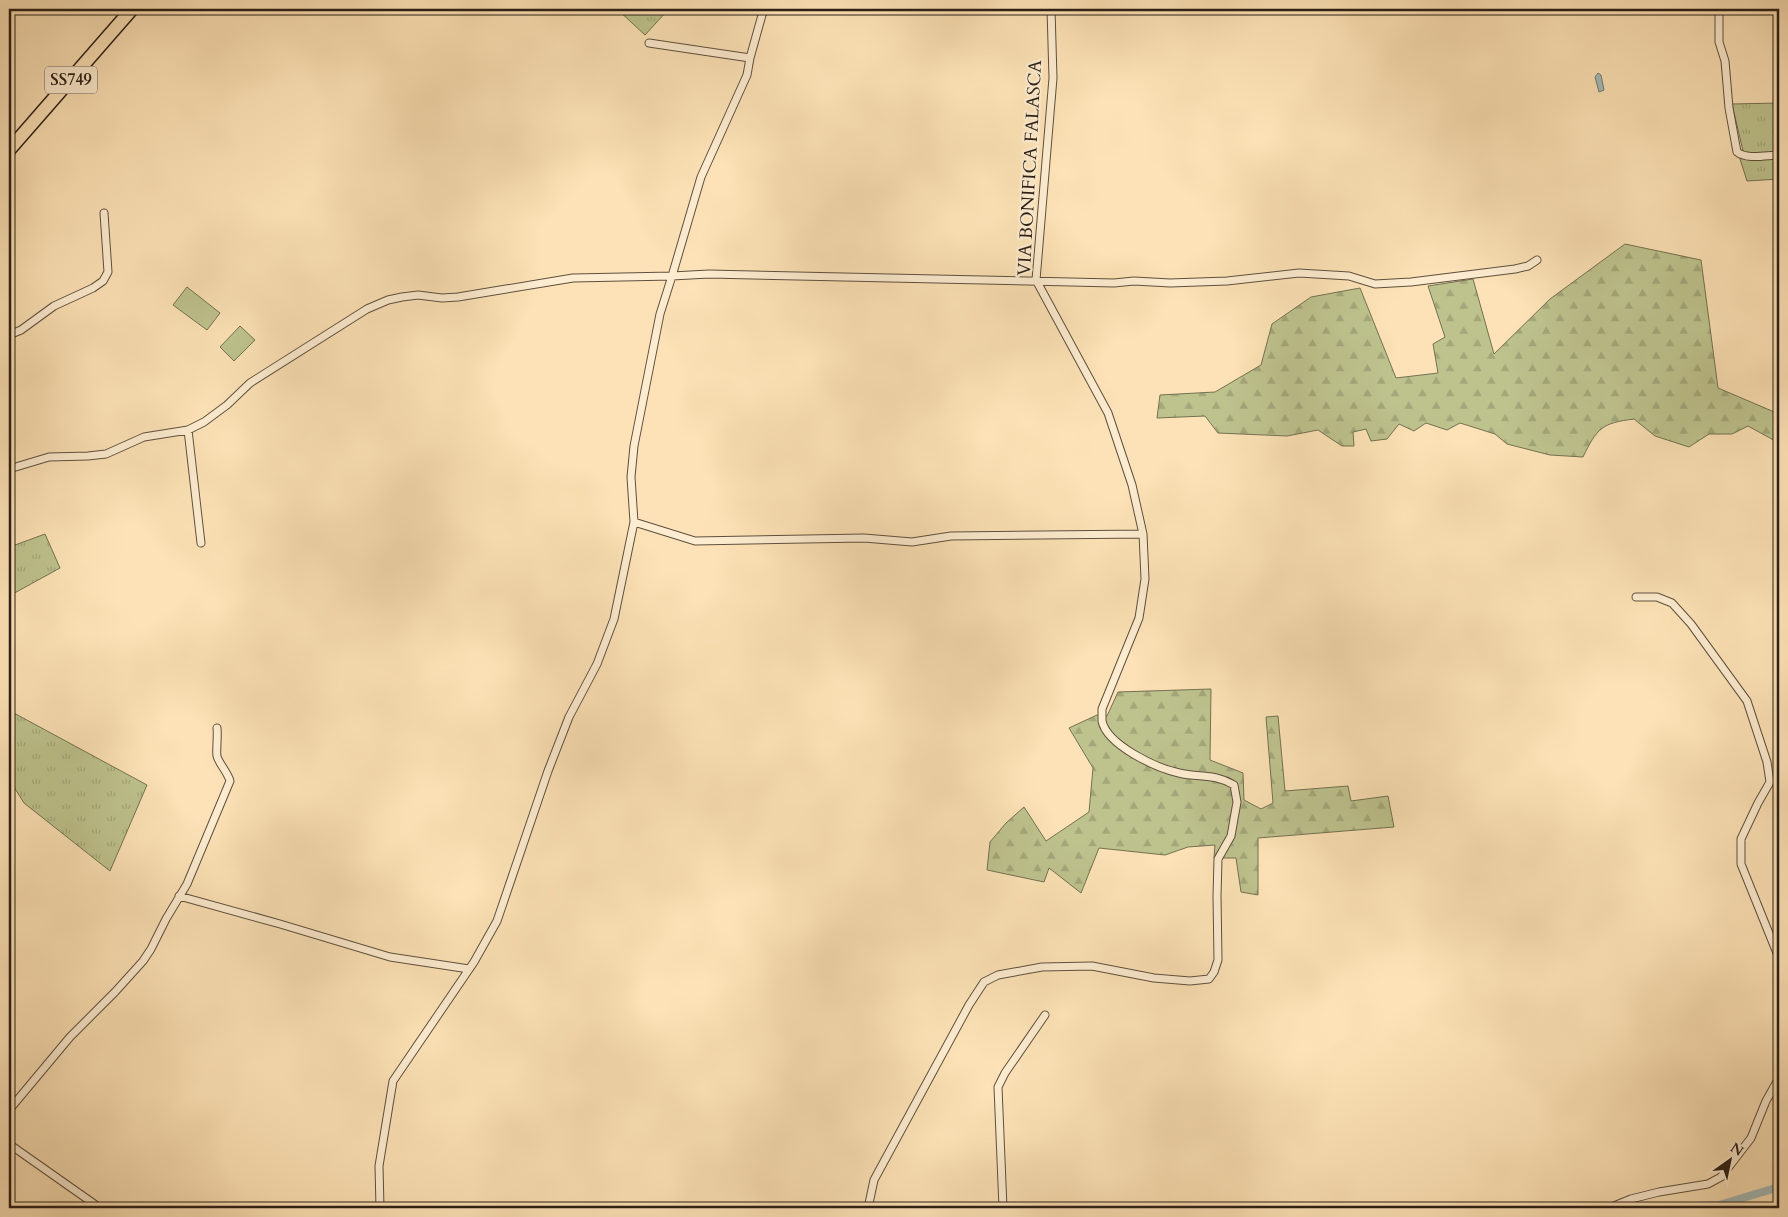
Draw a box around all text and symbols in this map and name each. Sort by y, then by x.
street label: VIA BONIFICA FALASCA [1012,59,1048,277]
road number: SS749 [45,66,97,94]
north arrow [1706,1134,1756,1184]
text: N [1727,1138,1747,1161]

